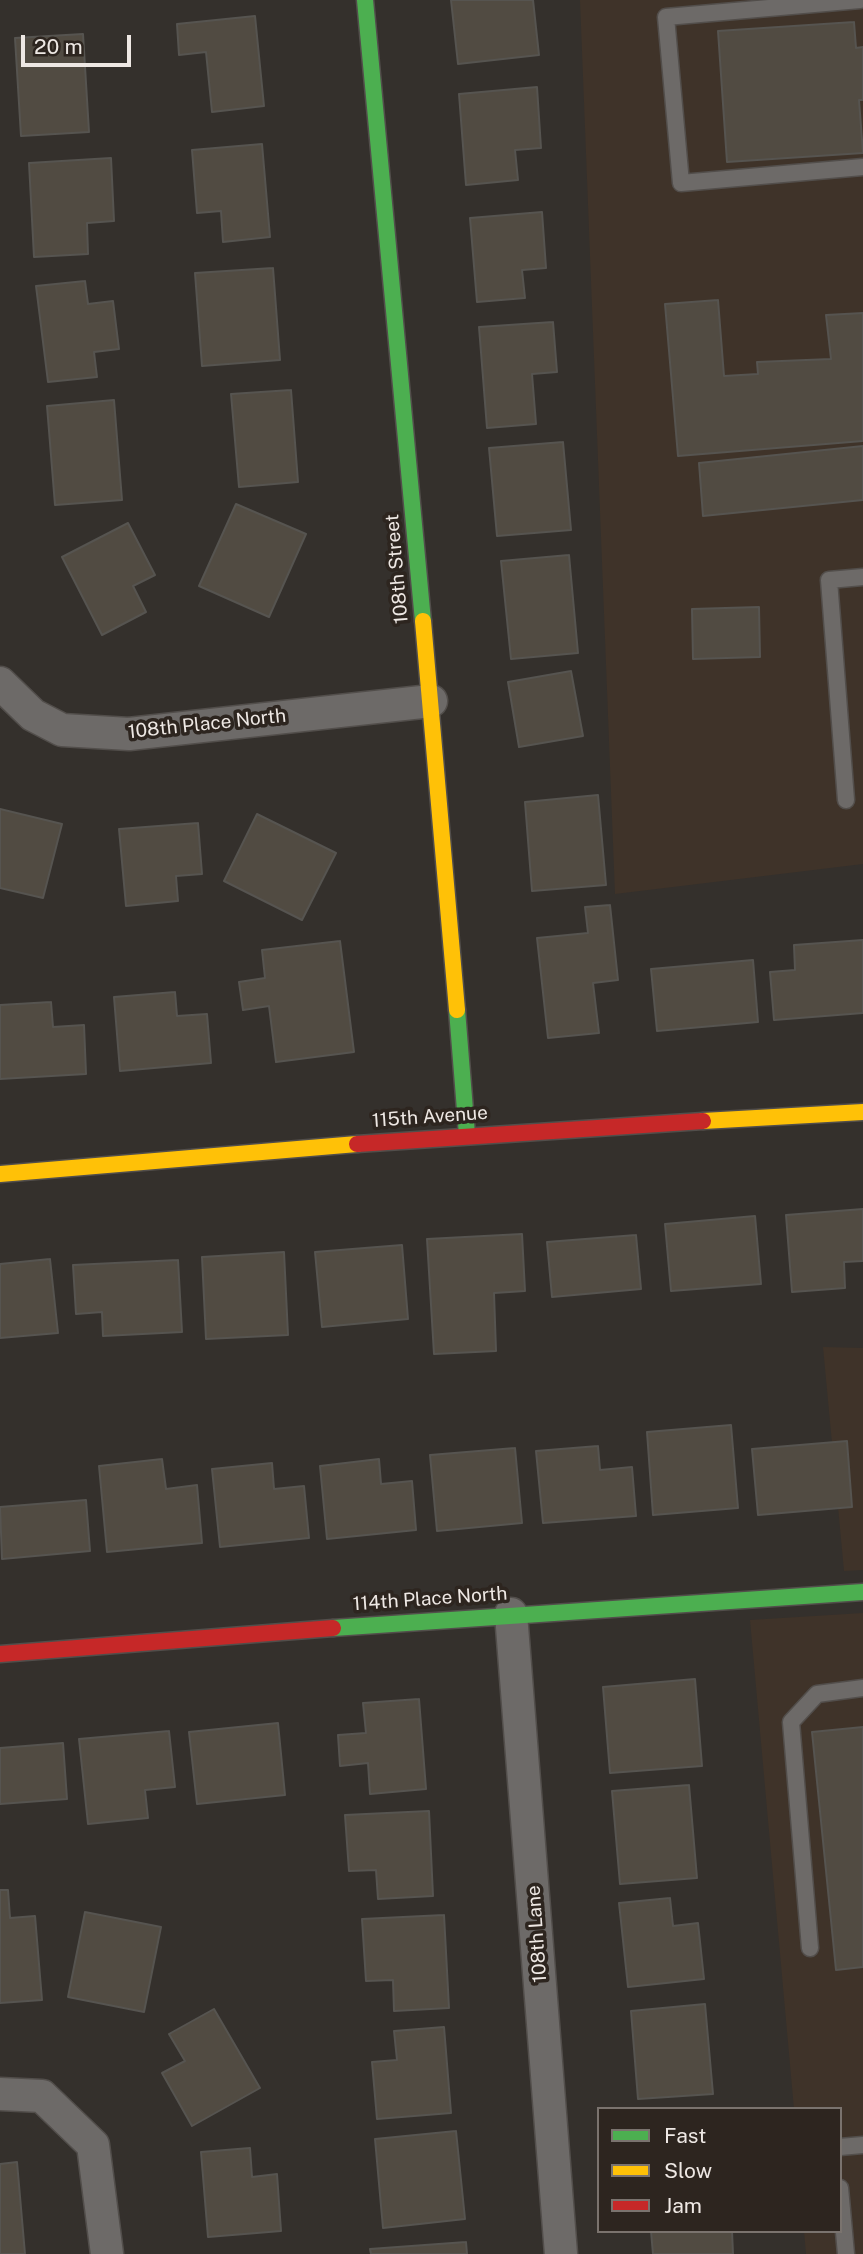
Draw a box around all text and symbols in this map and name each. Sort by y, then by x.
scale bar [24,21,135,65]
text: 20 m [34,34,83,59]
street label: 108th Street [381,513,413,625]
street label: 108th Place North [127,704,287,744]
street label: 115th Avenue [371,1102,489,1132]
street label: 114th Place North [352,1582,508,1616]
street label: 108th Lane [522,1885,552,1983]
legend [597,2107,842,2233]
text: Fast [664,2123,706,2148]
text: Slow [664,2158,712,2183]
text: Jam [664,2193,702,2218]

